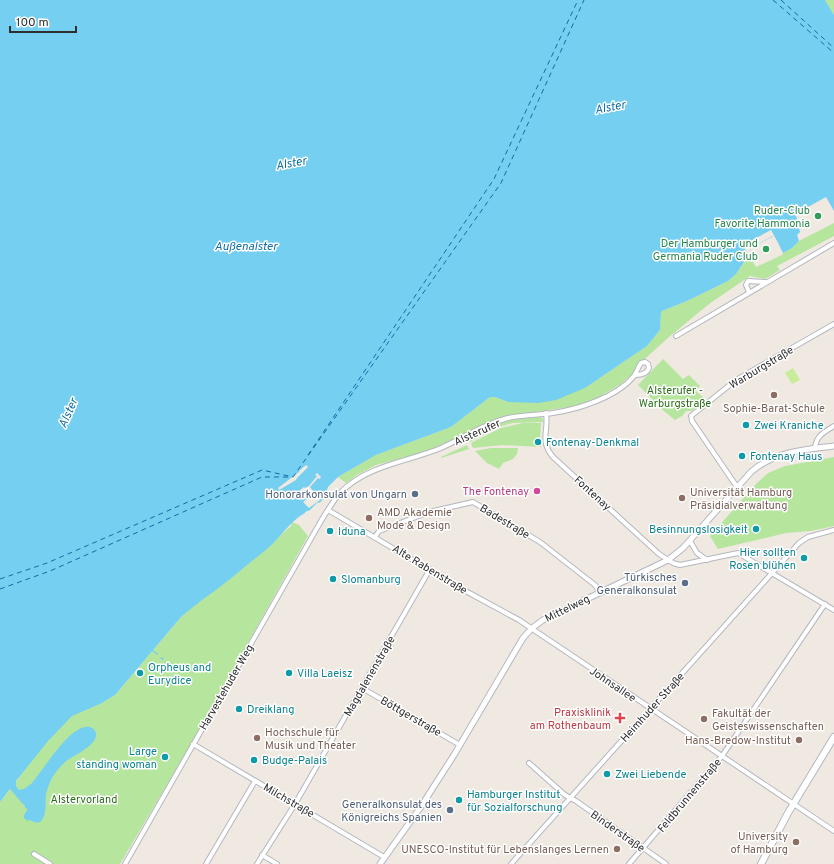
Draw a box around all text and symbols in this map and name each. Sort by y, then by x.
scale bar [10,8,76,34]
text: 100 m [16,15,49,31]
water label: Alster [593,97,628,119]
water label: Alster [274,153,309,175]
place label: Ruder-Club Favorite Hammonia [715,204,810,231]
marker: Ruder-Club Favorite Hammonia [813,211,823,221]
place label: Der Hamburger und Germania Ruder Club [653,237,758,264]
water label: Außenalster [215,239,279,255]
marker: Der Hamburger und Germania Ruder Club [761,244,771,254]
street label: Warburgstraße [727,343,796,392]
park label: Alsterufer - Warburgstraße [639,384,711,411]
marker: Sophie-Barat-Schule [769,390,779,400]
water label: Alster [55,395,83,431]
place label: Sophie-Barat-Schule [723,402,825,416]
street label: Alsterufer [452,416,504,449]
place label: Zwei Kraniche [754,419,824,433]
marker: Zwei Kraniche [741,420,751,430]
place label: Fontenay-Denkmal [546,436,639,450]
marker: Fontenay-Denkmal [533,437,543,447]
place label: Fontenay Haus [750,450,822,464]
marker: Fontenay Haus [737,451,747,461]
street label: Fontenay [571,473,614,514]
place label: The Fontenay [462,485,529,499]
marker: The Fontenay [532,486,542,496]
place label: Universität Hamburg Präsidialverwaltung [690,486,792,513]
place label: Honorarkonsulat von Ungarn [265,488,407,502]
marker: Honorarkonsulat von Ungarn [410,489,420,499]
marker: Universität Hamburg Präsidialverwaltung [677,493,687,503]
street label: Badestraße [477,501,532,542]
place label: AMD Akademie Mode & Design [377,506,452,533]
marker: AMD Akademie Mode & Design [364,513,374,523]
place label: Besinnungslosigkeit [649,523,748,537]
marker: Besinnungslosigkeit [751,524,761,534]
place label: Iduna [338,525,366,539]
marker: Iduna [325,526,335,536]
street label: Alte Rabenstraße [389,542,470,598]
place label: Hier sollten Rosen blühen [729,546,796,573]
marker: Hier sollten Rosen blühen [799,553,809,563]
place label: Türkisches Generalkonsulat [597,571,677,598]
place label: Slomanburg [341,573,401,587]
marker: Slomanburg [328,574,338,584]
marker: Türkisches Generalkonsulat [680,578,690,588]
street label: Mittelweg [543,592,592,626]
street label: Magdalenenstraße [341,634,399,719]
street label: Harvestehuder Weg [197,642,257,733]
place label: Orpheus and Eurydice [148,661,211,688]
street label: Johnsallee [586,664,639,706]
place label: Villa Laeisz [297,667,353,681]
marker: Orpheus and Eurydice [135,668,145,678]
marker: Villa Laeisz [284,668,294,678]
street label: Heimhuder Straße [618,670,688,745]
street label: Böttgerstraße [377,694,444,740]
place label: Dreiklang [247,703,294,717]
marker: Dreiklang [234,704,244,714]
place label: Praxisklinik am Rothenbaum [530,706,611,733]
place label: Fakultät der Geisteswissenschaften [712,707,824,734]
marker: Praxisklinik am Rothenbaum [614,712,626,724]
marker: Fakultät der Geisteswissenschaften [699,714,709,724]
place label: Hochschule für Musik und Theater [265,726,357,753]
marker: Hochschule für Musik und Theater [252,733,262,743]
place label: Hans-Bredow-Institut [685,734,791,748]
marker: Hans-Bredow-Institut [794,735,804,745]
place label: Large standing woman [76,745,157,772]
marker: Large standing woman [160,752,170,762]
place label: Budge-Palais [262,754,327,768]
marker: Budge-Palais [249,755,259,765]
street label: Feldbrunnenstraße [655,756,725,836]
place label: Zwei Liebende [615,768,686,782]
marker: Zwei Liebende [602,769,612,779]
street label: Milchstraße [260,781,317,821]
place label: Hamburger Institut für Sozialforschung [467,788,562,815]
park label: Alstervorland [50,793,118,807]
marker: Hamburger Institut für Sozialforschung [454,795,464,805]
place label: Generalkonsulat des Königreichs Spanien [341,798,442,825]
marker: Generalkonsulat des Königreichs Spanien [445,805,455,815]
street label: Binderstraße [587,808,647,856]
place label: University of Hamburg [730,830,788,857]
marker: University of Hamburg [791,837,801,847]
place label: UNESCO-Institut für Lebenslanges Lernen [401,843,609,857]
marker: UNESCO-Institut für Lebenslanges Lernen [612,844,622,854]

